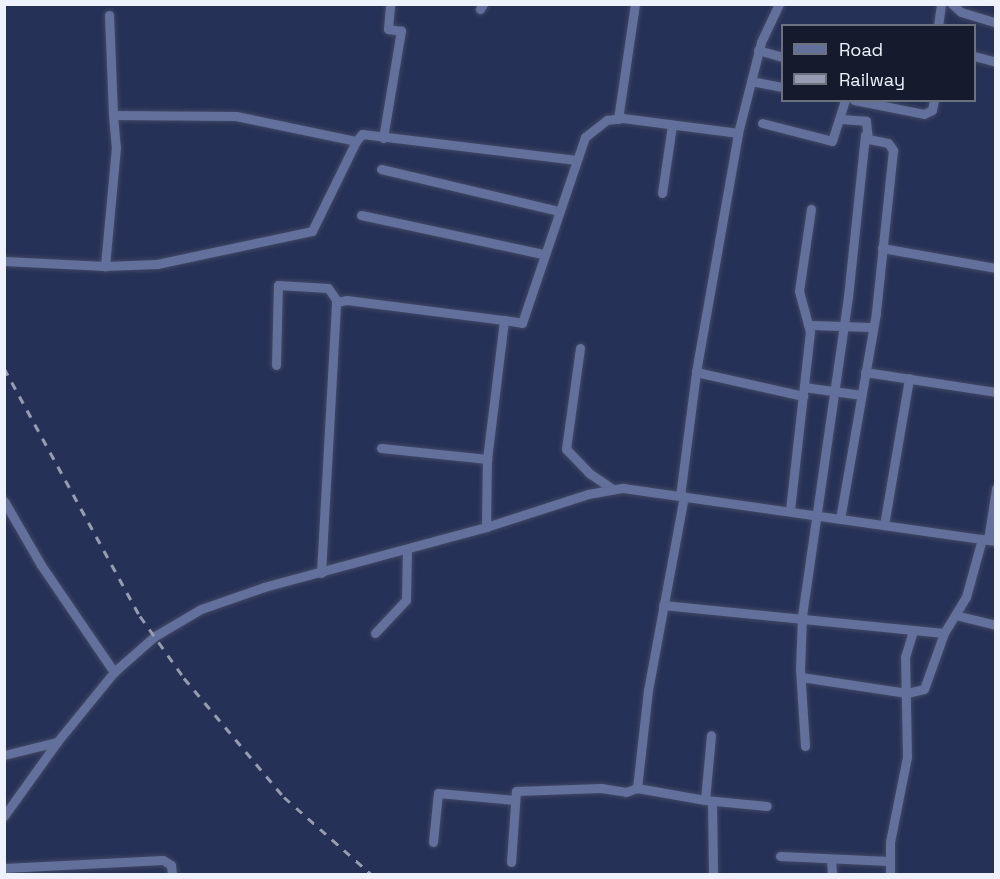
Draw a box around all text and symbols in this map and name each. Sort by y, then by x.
legend [781,24,976,102]
text: Road [839,38,883,61]
text: Railway [839,68,905,91]

